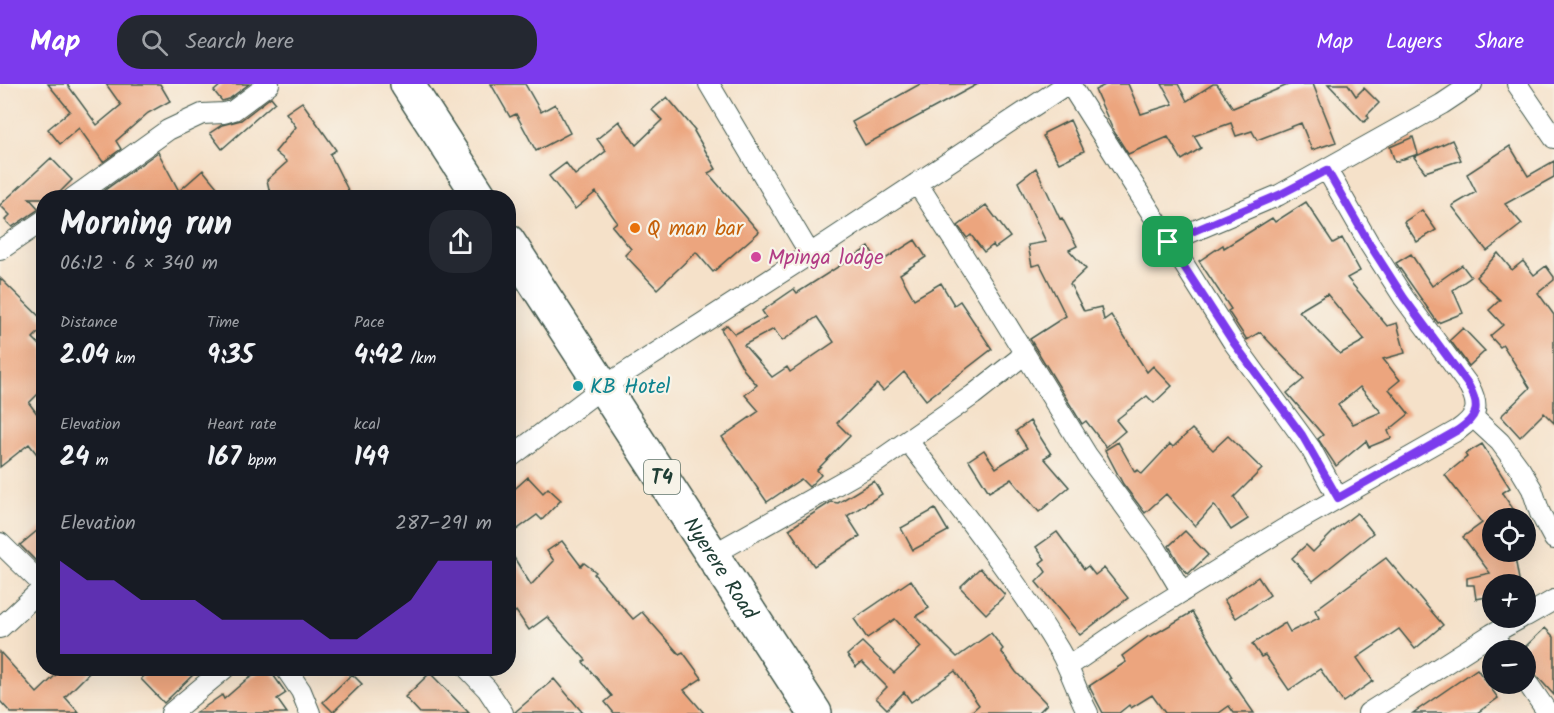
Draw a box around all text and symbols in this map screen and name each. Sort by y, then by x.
search box [117,15,537,69]
text: Map [30,20,81,65]
text: Search here [186,25,294,60]
icon: search [138,26,171,59]
text: Map [1316,26,1353,59]
text: Layers [1386,26,1442,59]
text: Share [1475,26,1524,59]
text: Morning run [60,199,232,252]
button: share [429,210,492,273]
place label: Q man bar [647,213,744,246]
pin [1142,216,1193,267]
marker: Q man bar [628,221,642,235]
icon: arrive [1151,225,1184,258]
place label: Mpinga lodge [768,242,884,275]
text: 06:12 · 6 × 340 m [60,248,218,280]
marker: Mpinga lodge [749,250,763,264]
text: Distance [60,310,118,335]
text: Time [207,310,239,335]
text: Pace [354,310,385,335]
text: 2.04 [60,335,109,377]
text: 9:35 [207,335,254,377]
text: 4:42 [354,335,404,377]
text: km [109,346,135,371]
text: /km [404,346,436,371]
place label: KB Hotel [590,371,671,404]
marker: KB Hotel [571,379,585,393]
text: Elevation [60,412,121,437]
text: Heart rate [207,412,277,437]
text: kcal [354,412,380,437]
text: 24 [60,437,89,479]
text: 167 [207,437,241,479]
text: 149 [354,437,389,479]
text: m [89,448,108,473]
text: bpm [241,448,276,473]
road number: T4 [644,460,680,494]
text: Elevation [60,508,136,540]
text: 287–291 m [395,508,492,540]
map controls [1482,508,1536,694]
button: locate [1482,508,1536,562]
street label: Nyerere Road [674,511,765,627]
button: + [1482,574,1536,628]
button: − [1482,640,1536,694]

